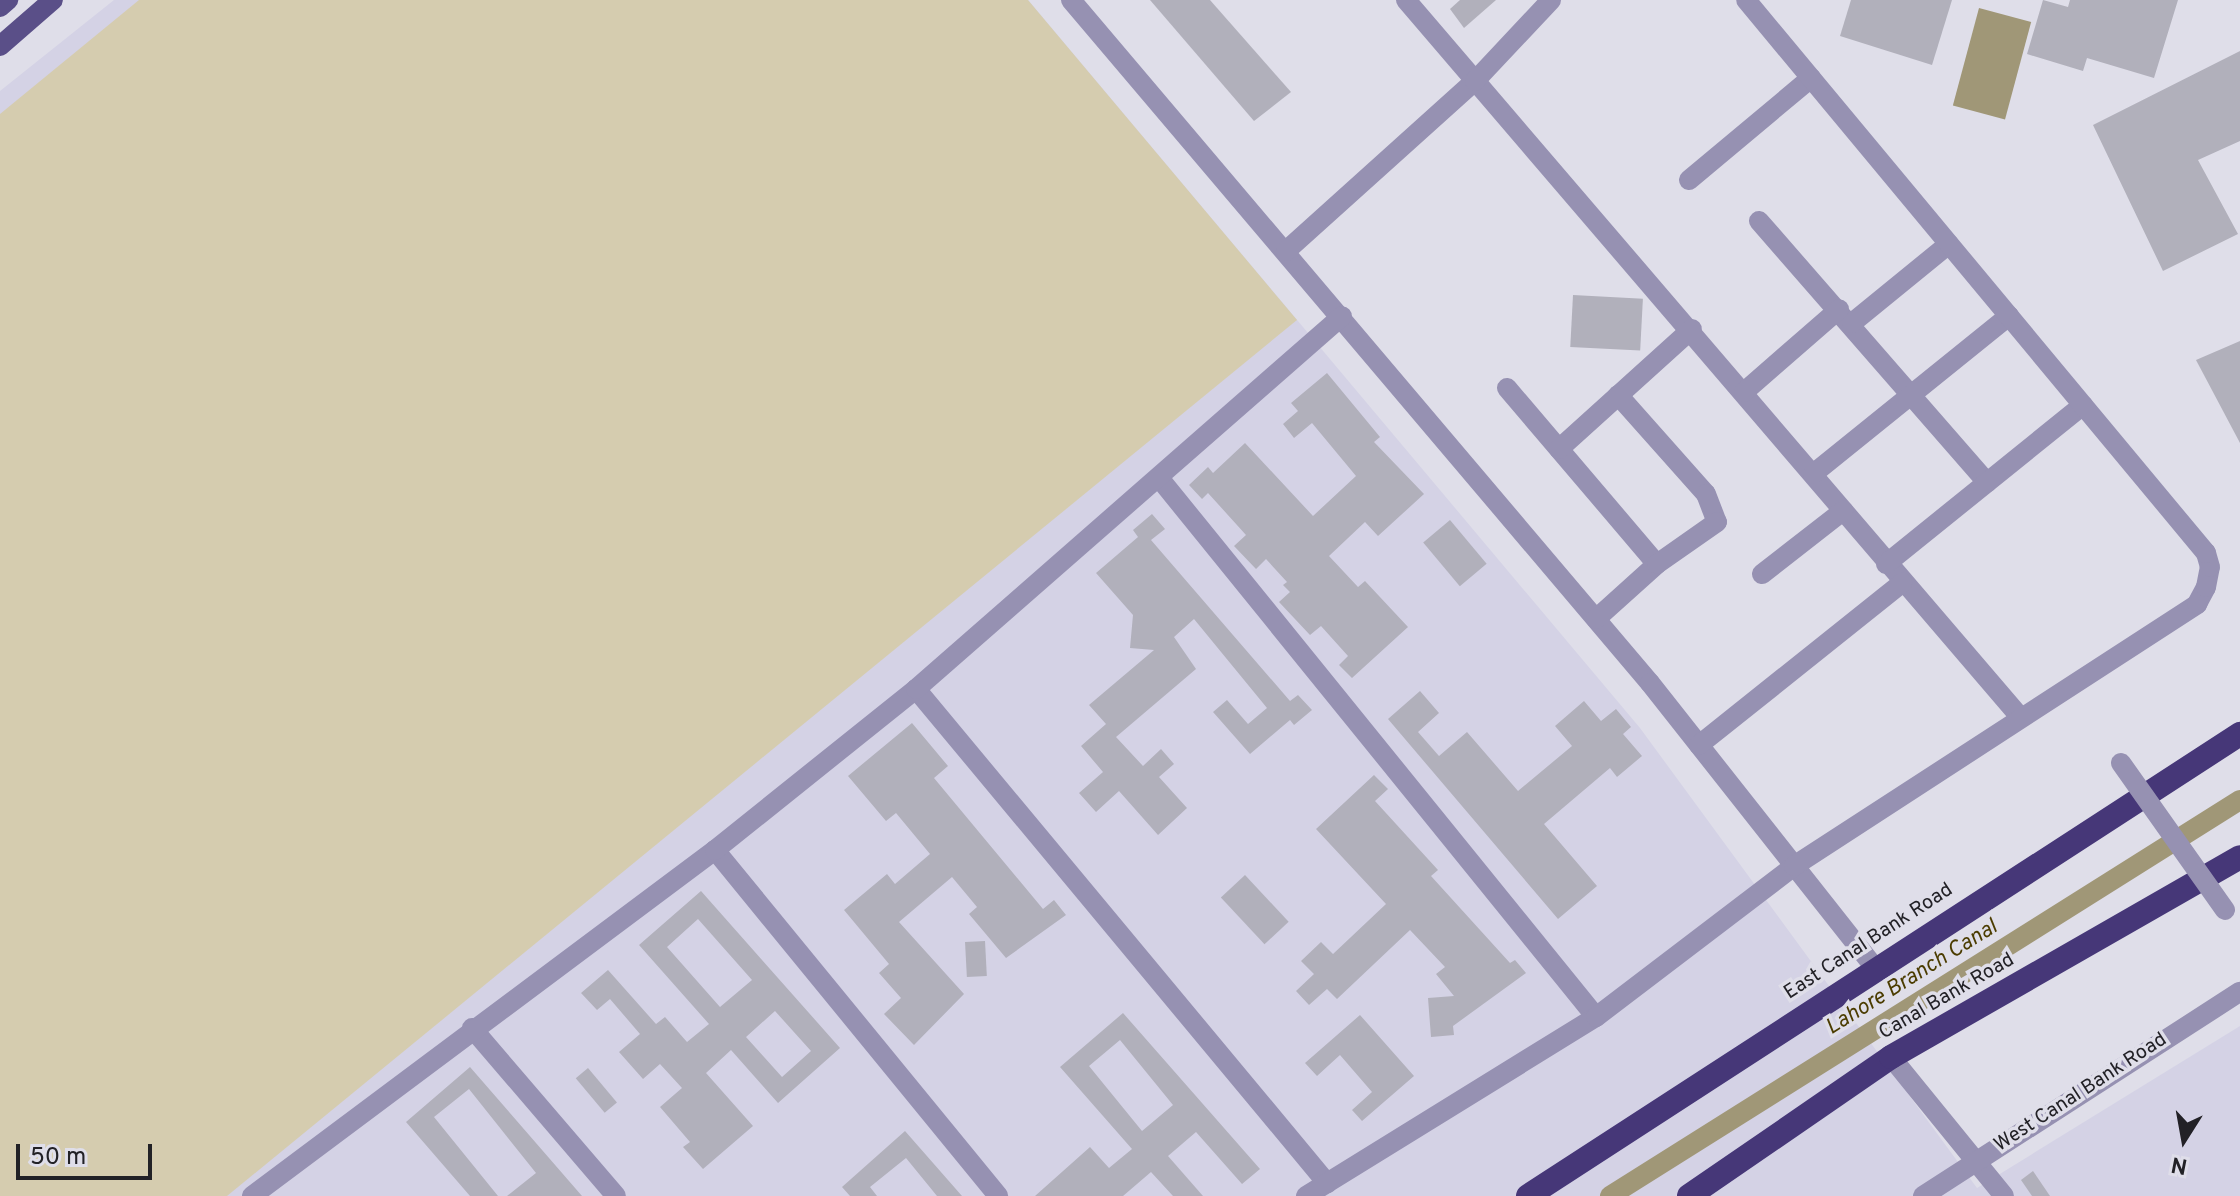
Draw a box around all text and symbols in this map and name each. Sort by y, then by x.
street label: East Canal Bank Road [1780,878,1958,1006]
water label: Lahore Branch Canal [1821,914,2003,1042]
street label: Canal Bank Road [1875,948,2019,1046]
street label: West Canal Bank Road [1990,1028,2172,1158]
north arrow [2144,1100,2224,1180]
scale bar [20,1128,156,1178]
text: 50 m [30,1143,86,1173]
text: N [2169,1149,2190,1179]

